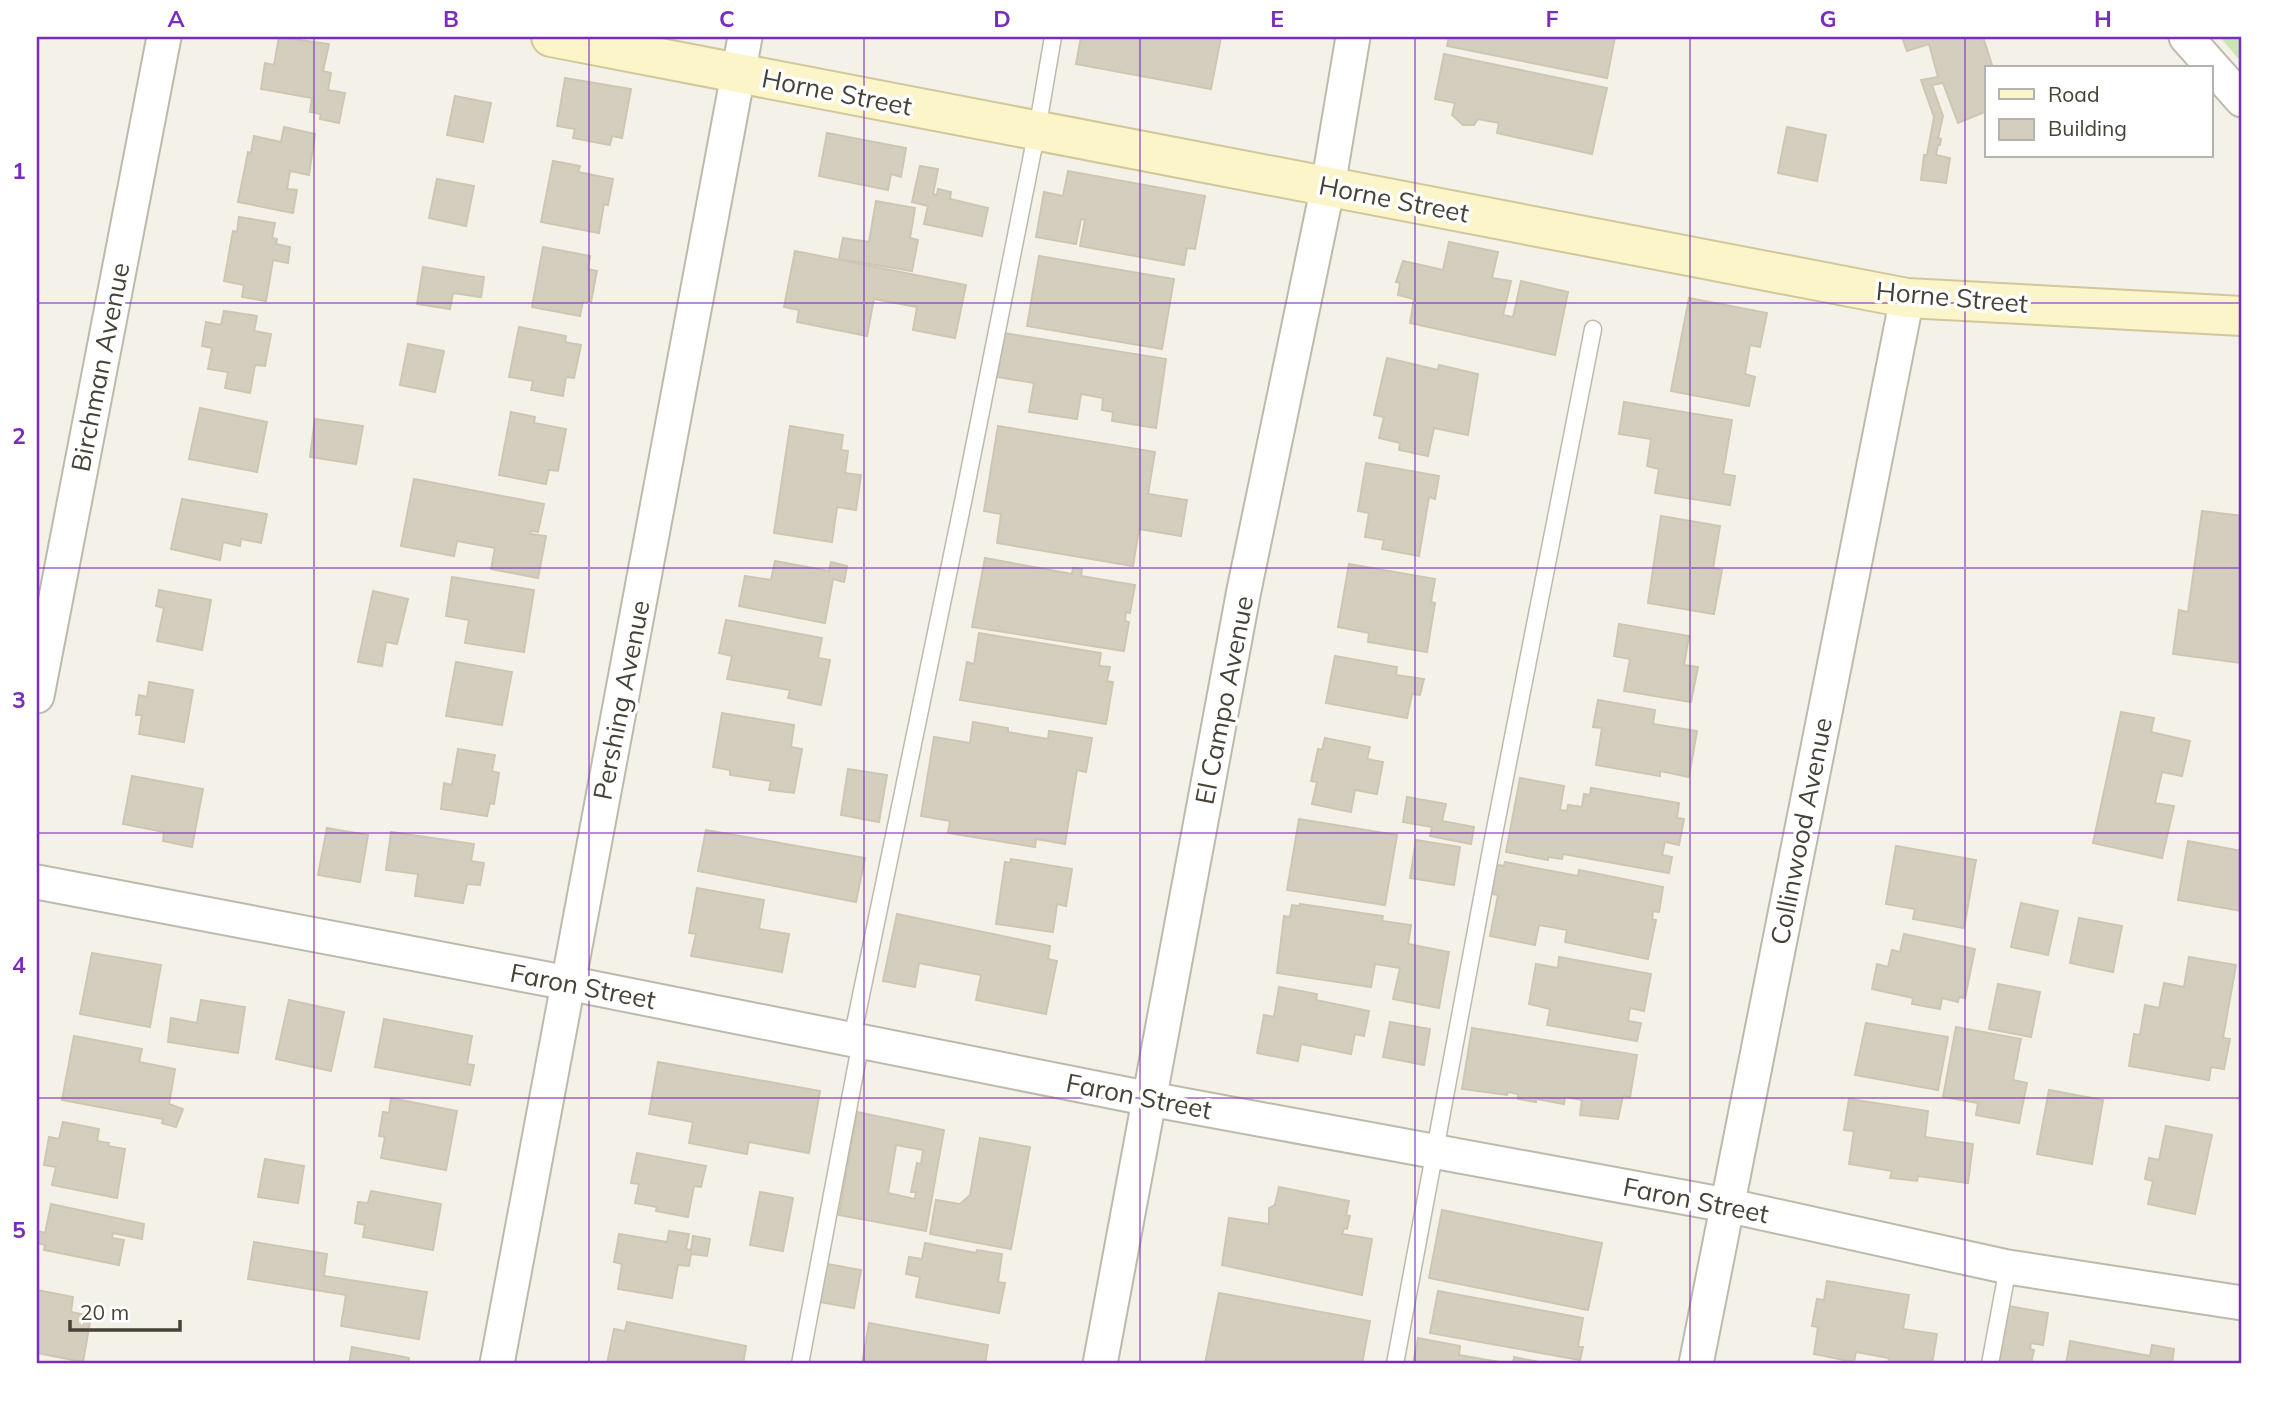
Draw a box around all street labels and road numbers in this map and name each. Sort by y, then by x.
street label: Horne Street [759,61,915,123]
street label: Horne Street [1316,168,1472,230]
street label: Birchman Avenue [64,260,136,474]
street label: Horne Street [1875,274,2029,320]
street label: El Campo Avenue [1188,593,1260,807]
street label: Pershing Avenue [585,598,657,802]
street label: Collinwood Avenue [1763,715,1839,947]
street label: Faron Street [507,956,659,1016]
street label: Faron Street [1063,1066,1215,1126]
street label: Faron Street [1620,1170,1772,1230]

